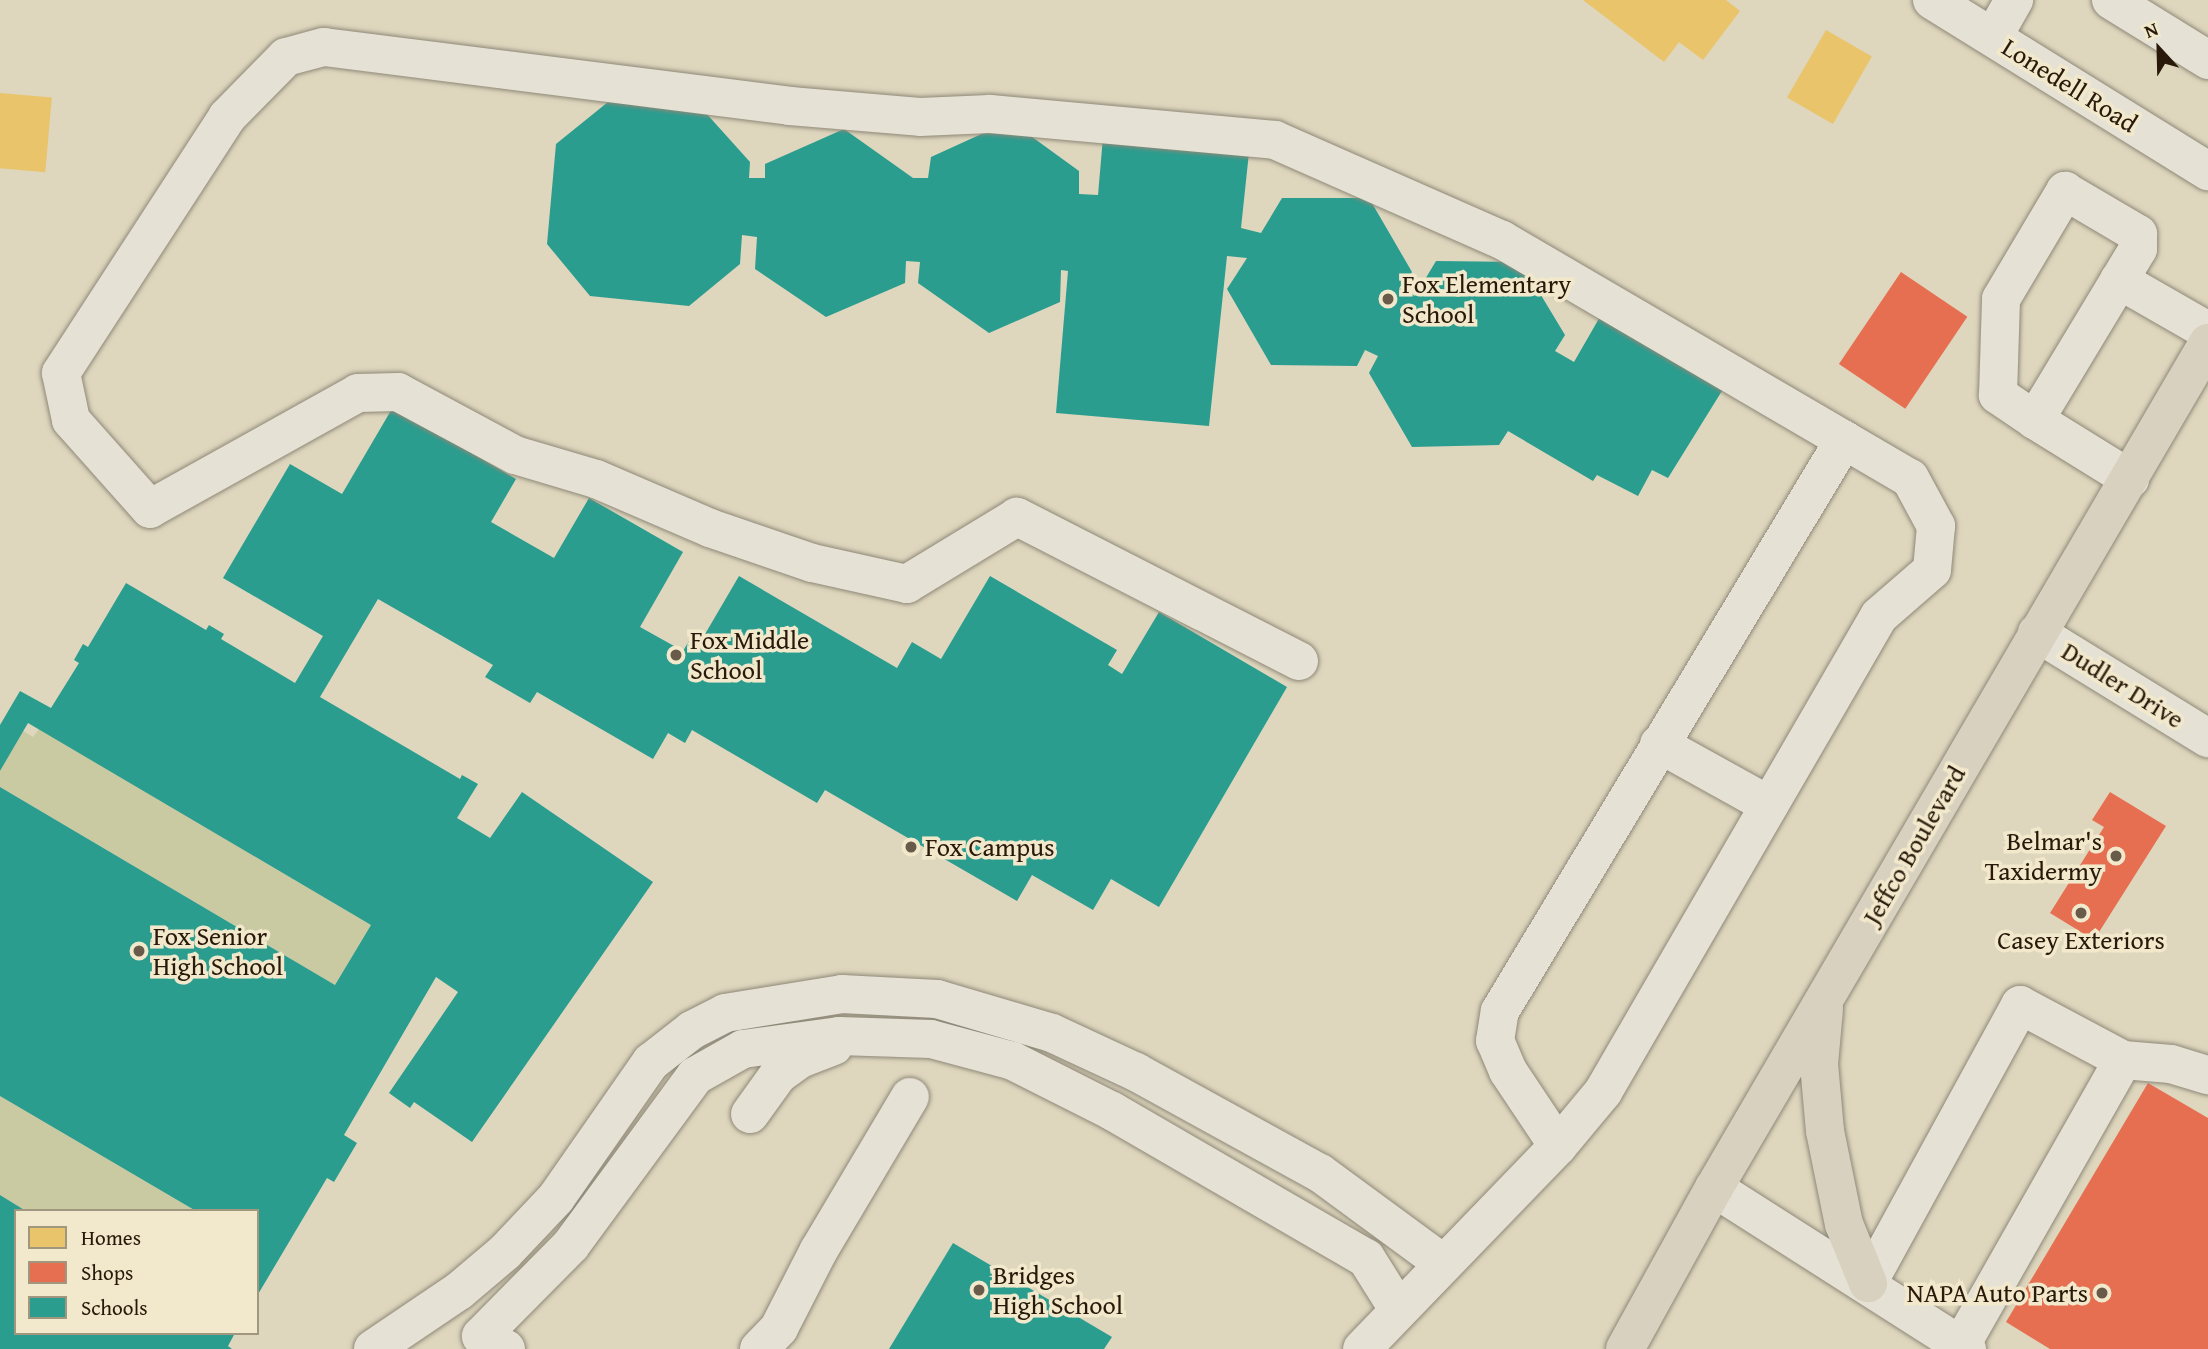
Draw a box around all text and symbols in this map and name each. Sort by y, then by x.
north arrow [2124,14,2194,84]
text: N [2140,14,2162,45]
street label: Lonedell Road [1997,31,2143,139]
place label: Fox Elementary School [1402,268,1571,330]
marker: Fox Elementary School [1380,291,1396,307]
place label: Fox Middle School [690,624,809,686]
street label: Dudler Drive [2056,635,2190,735]
marker: Fox Middle School [668,647,684,663]
street label: Jeffco Boulevard [1856,760,1972,930]
place label: Belmar's Taxidermy [1985,825,2102,886]
place label: Fox Campus [925,831,1054,863]
marker: Fox Campus [903,839,919,855]
marker: Belmar's Taxidermy [2108,848,2124,864]
marker: Casey Exteriors [2073,905,2089,921]
place label: Fox Senior High School [153,920,283,982]
place label: Casey Exteriors [1997,924,2165,956]
marker: Fox Senior High School [131,943,147,959]
legend [14,1209,259,1335]
text: Homes [81,1222,141,1253]
text: Shops [81,1257,133,1288]
place label: Bridges High School [993,1259,1123,1320]
place label: NAPA Auto Parts [1907,1277,2088,1309]
marker: Bridges High School [971,1282,987,1298]
marker: NAPA Auto Parts [2094,1285,2110,1301]
text: Schools [81,1292,148,1323]

